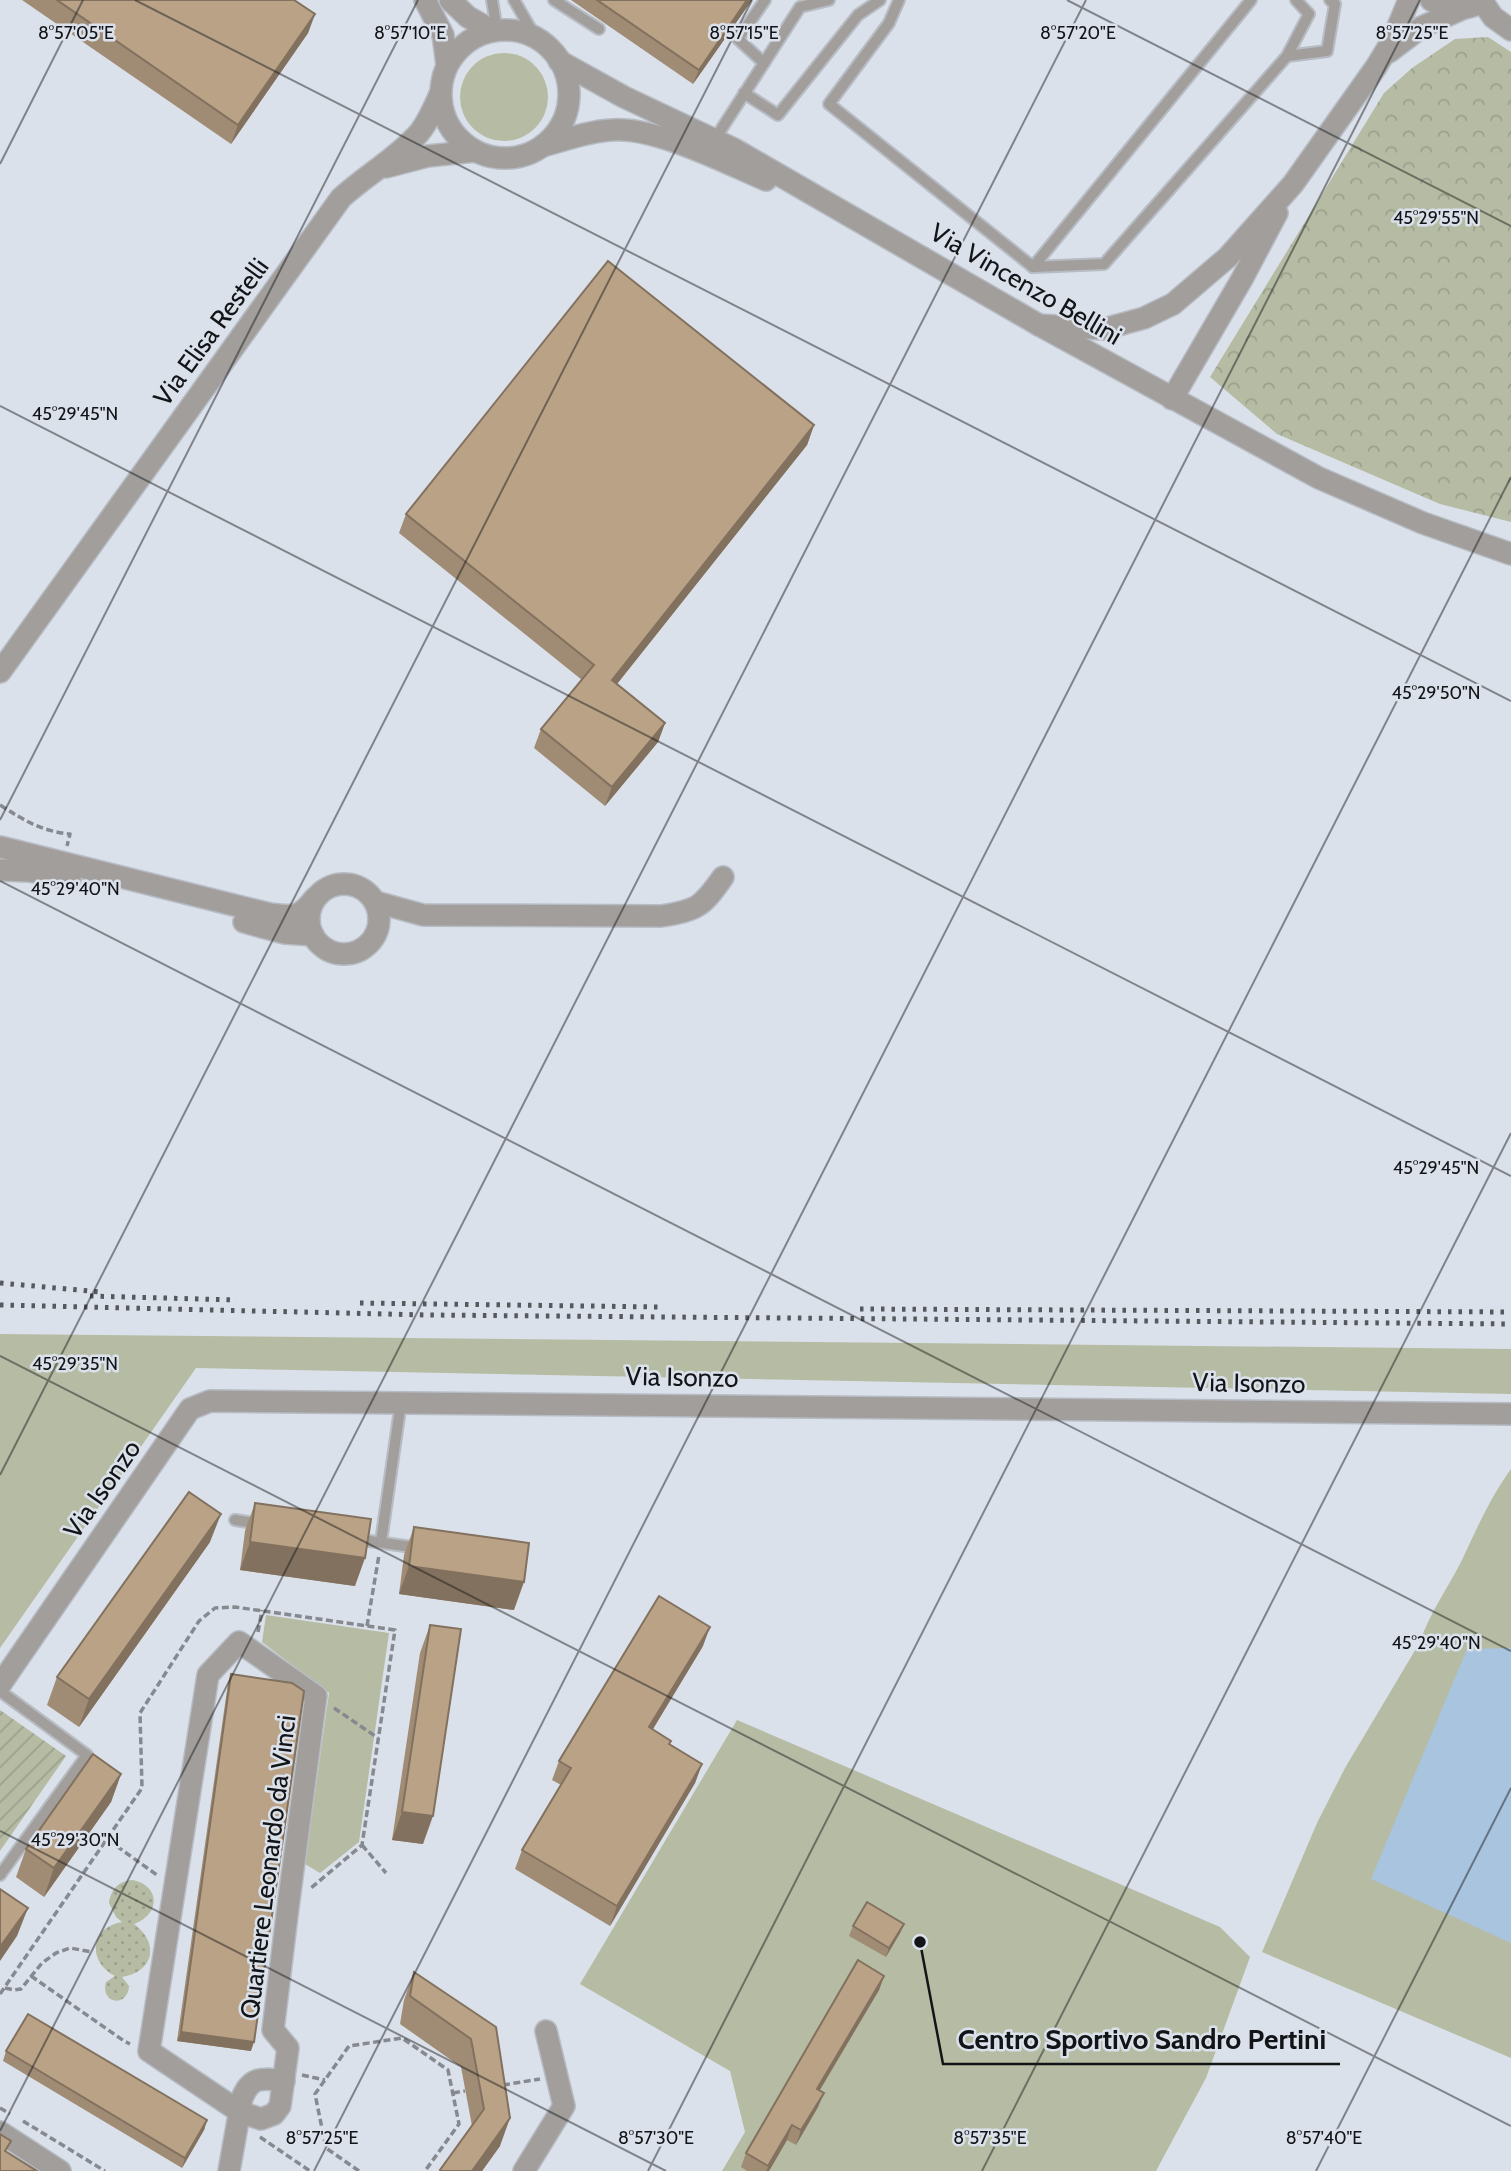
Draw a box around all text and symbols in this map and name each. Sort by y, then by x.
text: 8°57'05"E [38,22,114,44]
text: 8°57'10"E [374,22,446,44]
text: 8°57'15"E [709,22,779,44]
text: 8°57'20"E [1040,22,1116,44]
text: 8°57'25"E [1376,22,1449,44]
text: 45°29'55"N [1393,207,1479,229]
street label: Via Vincenzo Bellini [924,216,1128,352]
street label: Via Elisa Restelli [147,252,275,412]
text: 45°29'45"N [32,403,118,425]
text: 45°29'50"N [1392,682,1480,704]
text: 45°29'40"N [30,878,120,900]
text: 45°29'45"N [1393,1157,1479,1179]
text: 45°29'35"N [32,1353,118,1375]
street label: Via Isonzo [625,1360,739,1394]
street label: Via Isonzo [1192,1366,1306,1400]
street label: Via Isonzo [56,1434,148,1544]
text: 45°29'40"N [1391,1632,1481,1654]
street label: Quartiere Leonardo da Vinci [233,1713,303,2021]
text: 45°29'30"N [31,1829,119,1851]
callout: Centro Sportivo Sandro Pertini [943,2015,1340,2064]
text: Centro Sportivo Sandro Pertini [958,2022,1326,2056]
text: 8°57'25"E [286,2127,359,2149]
text: 8°57'30"E [618,2127,694,2149]
text: 8°57'35"E [953,2127,1027,2149]
text: 8°57'40"E [1286,2127,1362,2149]

